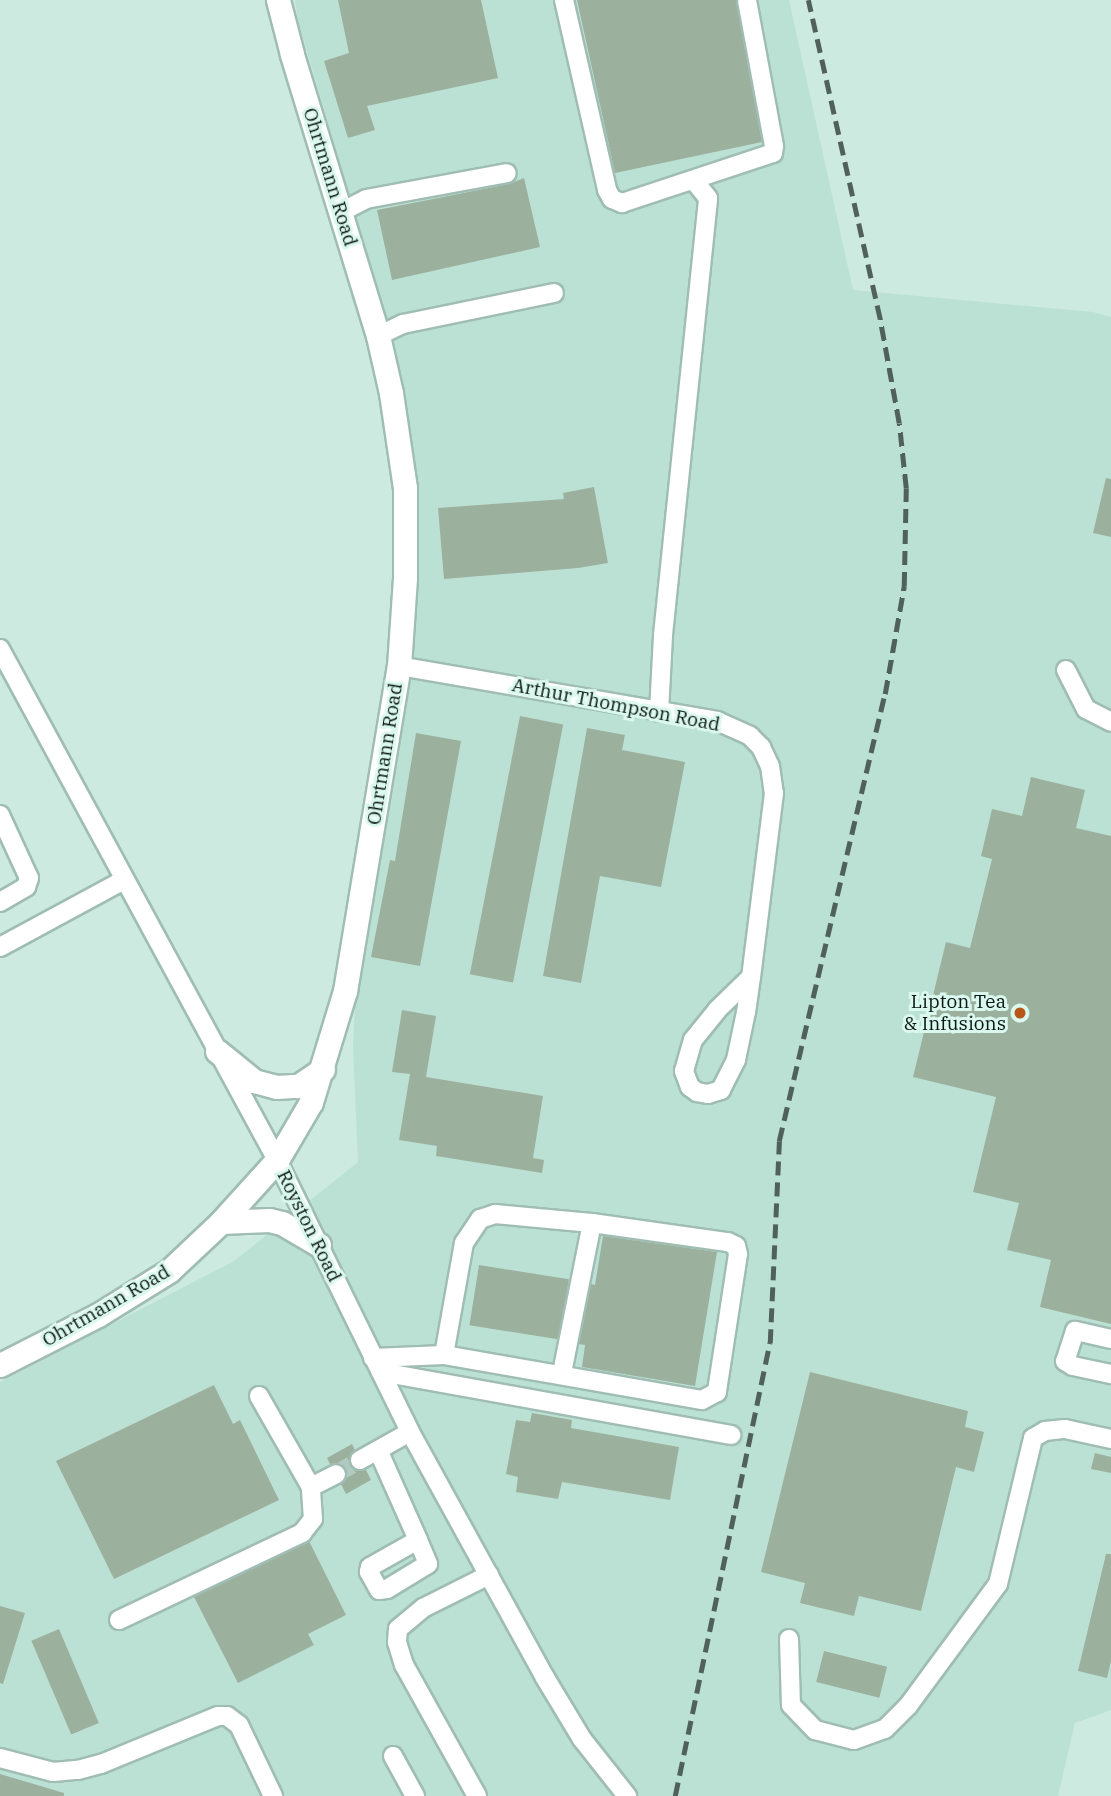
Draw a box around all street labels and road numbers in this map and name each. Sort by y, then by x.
street label: Ohrtmann Road [298,105,362,249]
street label: Arthur Thompson Road [510,674,722,736]
street label: Ohrtmann Road [363,681,407,827]
street label: Royston Road [272,1166,346,1286]
street label: Ohrtmann Road [38,1260,174,1352]

